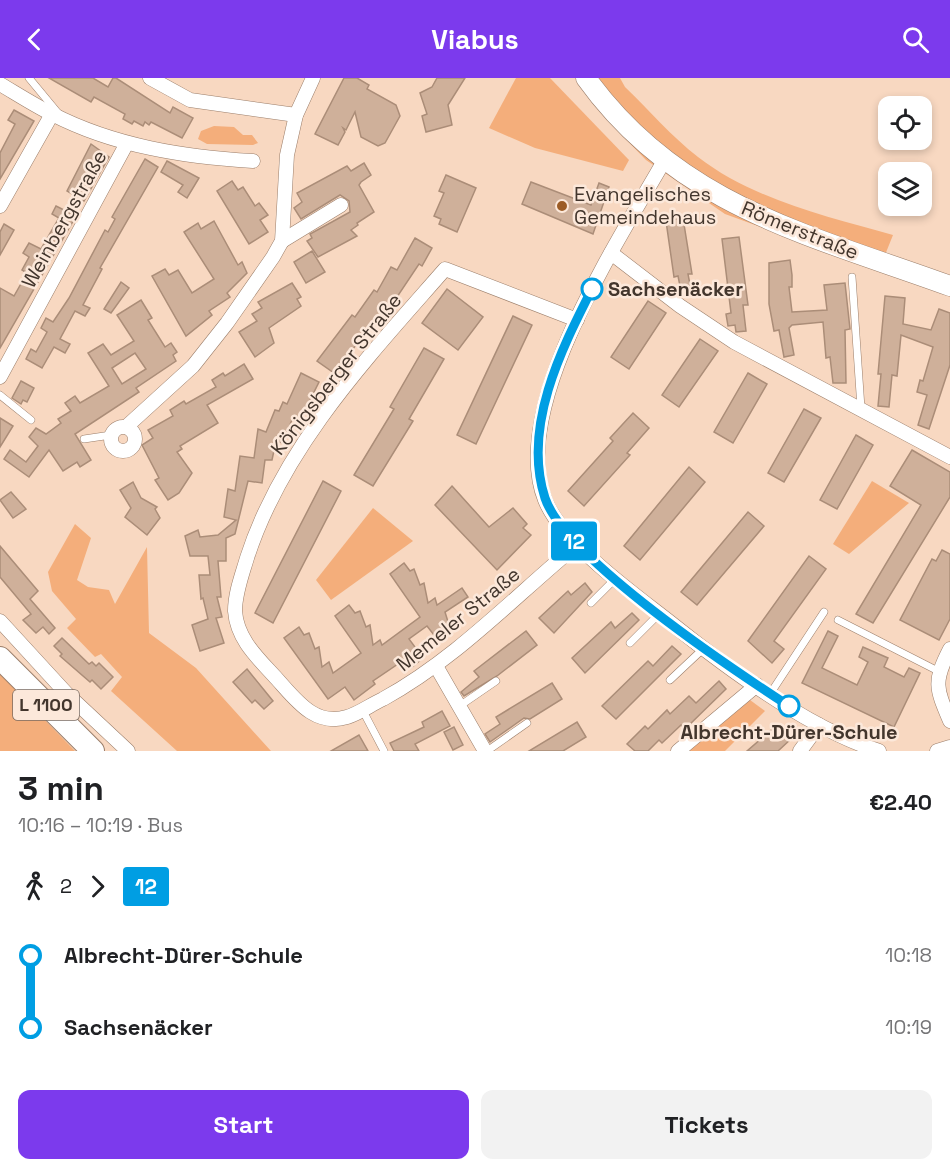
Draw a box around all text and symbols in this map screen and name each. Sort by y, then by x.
text: Viabus [431,22,519,57]
icon: back [18,23,51,56]
icon: search [899,23,932,56]
map controls [878,96,932,216]
button: locate [878,96,932,150]
street label: Weinbergstraße [15,146,113,292]
button: layers [878,162,932,216]
place label: Evangelisches Gemeindehaus [574,181,716,230]
street label: Römerstraße [738,195,862,265]
marker: Evangelisches Gemeindehaus [555,199,569,213]
place label: Sachsenäcker [608,276,743,302]
marker: Sachsenäcker [581,278,603,300]
street label: Königsberger Straße [265,288,407,460]
line badge: 12 [547,522,601,560]
text: 12 [563,528,585,555]
street label: Memeler Straße [391,561,525,677]
road number: L 1100 [13,690,79,720]
marker: Albrecht-Dürer-Schule [778,695,800,717]
place label: Albrecht-Dürer-Schule [680,719,898,745]
text: 3 min [18,768,104,810]
text: €2.40 [869,788,932,816]
text: 10:16 – 10:19 · Bus [18,812,183,838]
icon: walk [18,870,51,903]
icon: forward [81,870,114,903]
text: 2 [60,873,72,899]
text: 12 [135,873,157,900]
text: Albrecht-Dürer-Schule [64,941,303,969]
text: 10:18 [885,942,932,968]
text: Sachsenäcker [64,1013,213,1041]
text: 10:19 [885,1014,932,1040]
button: Start [18,1090,469,1159]
button: Tickets [481,1090,932,1159]

